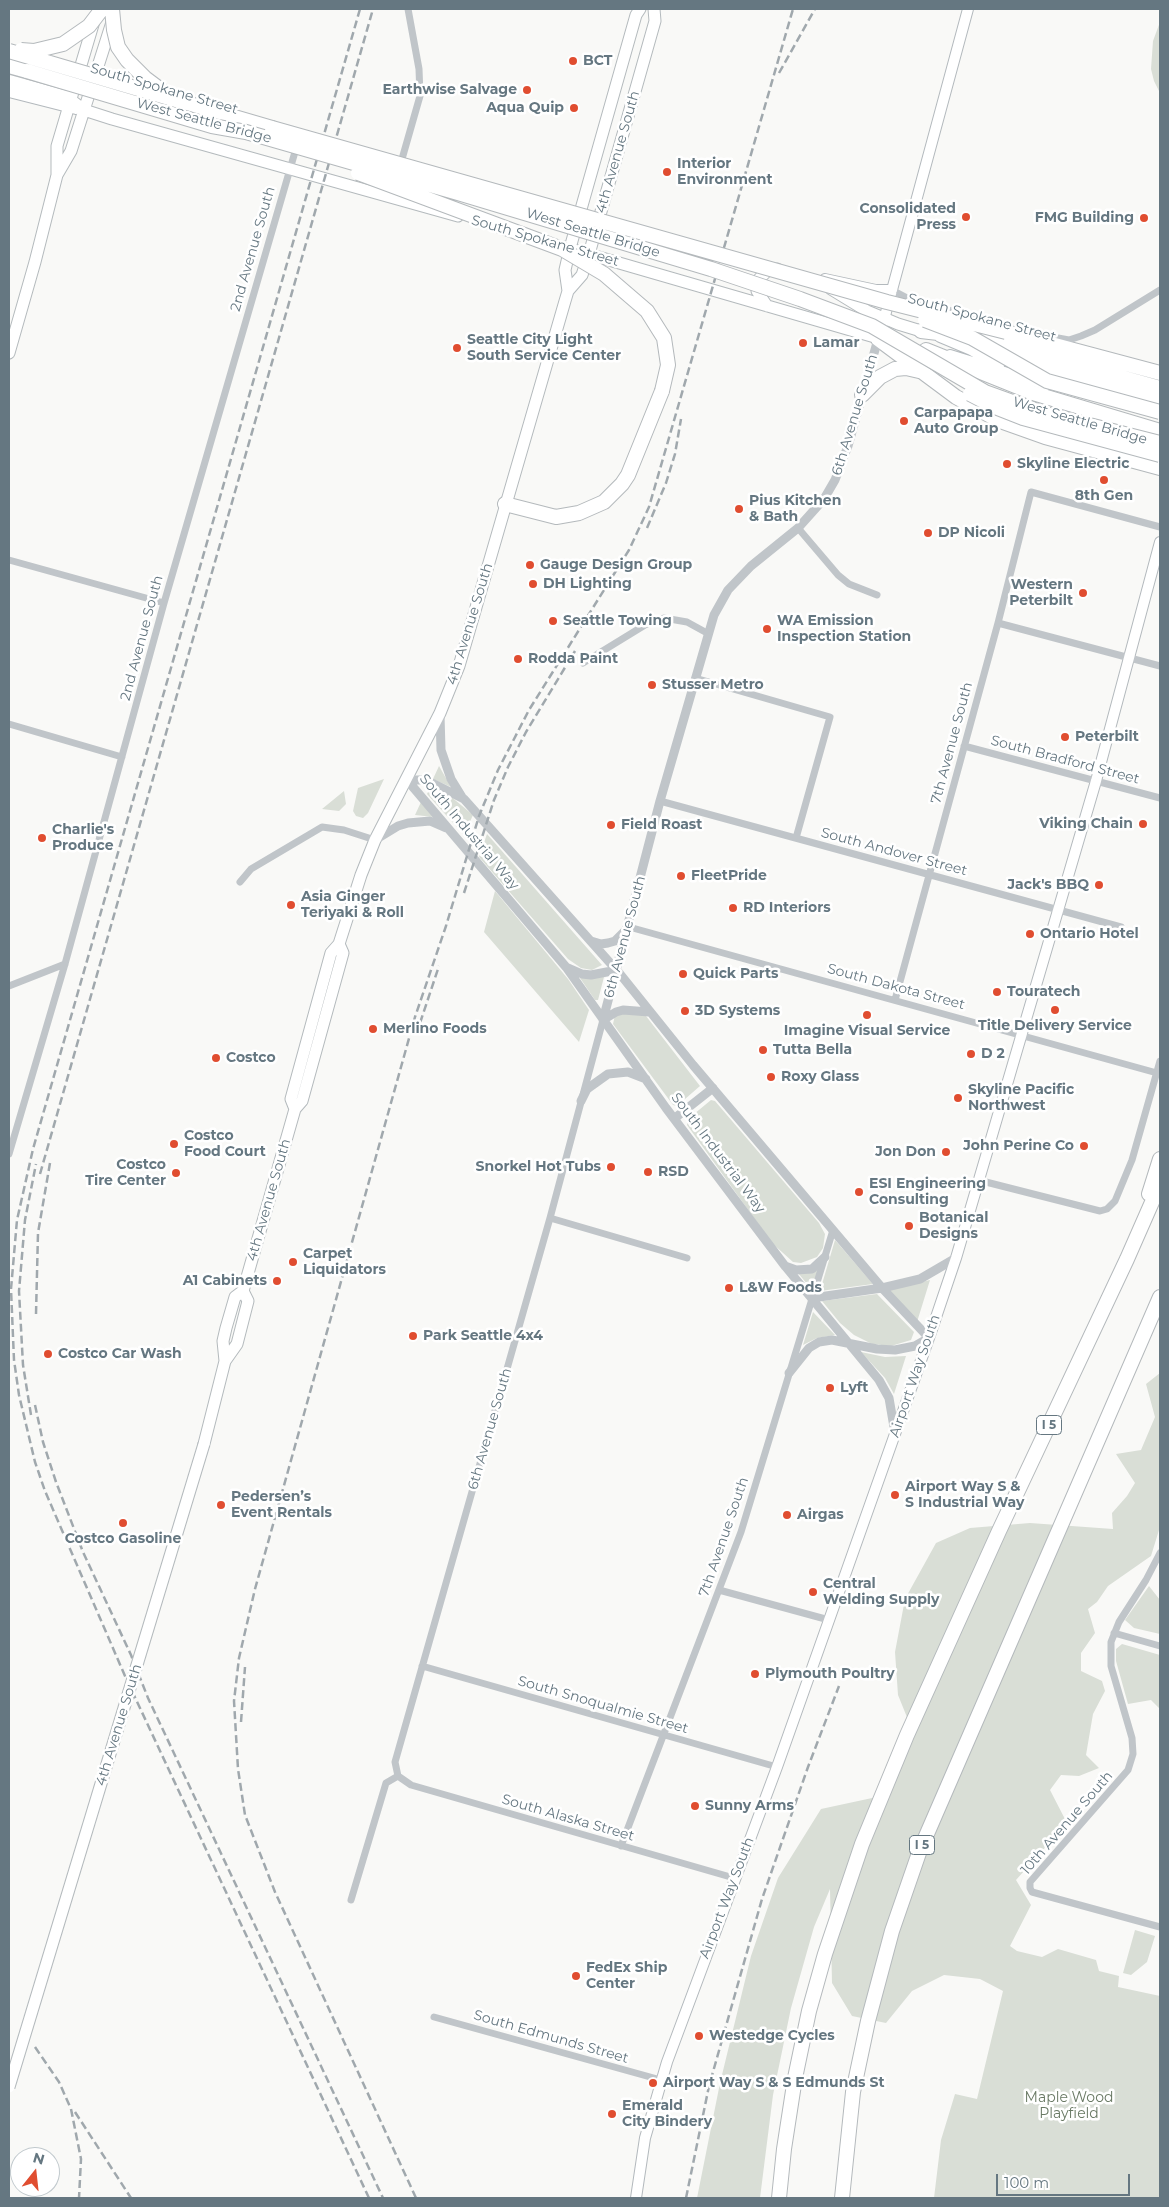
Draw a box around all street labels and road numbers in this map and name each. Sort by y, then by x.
street label: South Spokane Street [88,60,240,118]
street label: 4th Avenue South [592,89,644,215]
street label: West Seattle Bridge [135,95,273,147]
street label: 2nd Avenue South [227,185,279,313]
street label: West Seattle Bridge [524,205,662,261]
street label: South Spokane Street [469,212,621,270]
street label: South Spokane Street [906,290,1058,346]
street label: 6th Avenue South [829,352,881,478]
street label: West Seattle Bridge [1011,394,1149,448]
street label: 4th Avenue South [443,561,497,687]
street label: 2nd Avenue South [117,574,167,702]
street label: 7th Avenue South [928,680,976,806]
street label: South Bradford Street [989,732,1141,788]
street label: South Industrial Way [416,771,522,893]
street label: South Andover Street [819,824,969,880]
street label: 6th Avenue South [601,874,649,1000]
street label: South Dakota Street [825,961,967,1013]
street label: South Industrial Way [667,1090,769,1216]
street label: 4th Avenue South [243,1137,295,1263]
street label: Airport Way South [886,1312,944,1440]
street label: 6th Avenue South [465,1366,515,1492]
road number: I 5 [1036,1416,1062,1434]
street label: 7th Avenue South [696,1475,752,1599]
street label: 4th Avenue South [92,1662,146,1788]
street label: South Snoqualmie Street [516,1673,690,1737]
street label: 10th Avenue South [1017,1768,1117,1878]
street label: South Alaska Street [500,1791,636,1845]
street label: Airport Way South [696,1835,758,1961]
road number: I 5 [910,1836,934,1854]
street label: South Edmunds Street [472,2007,630,2067]

